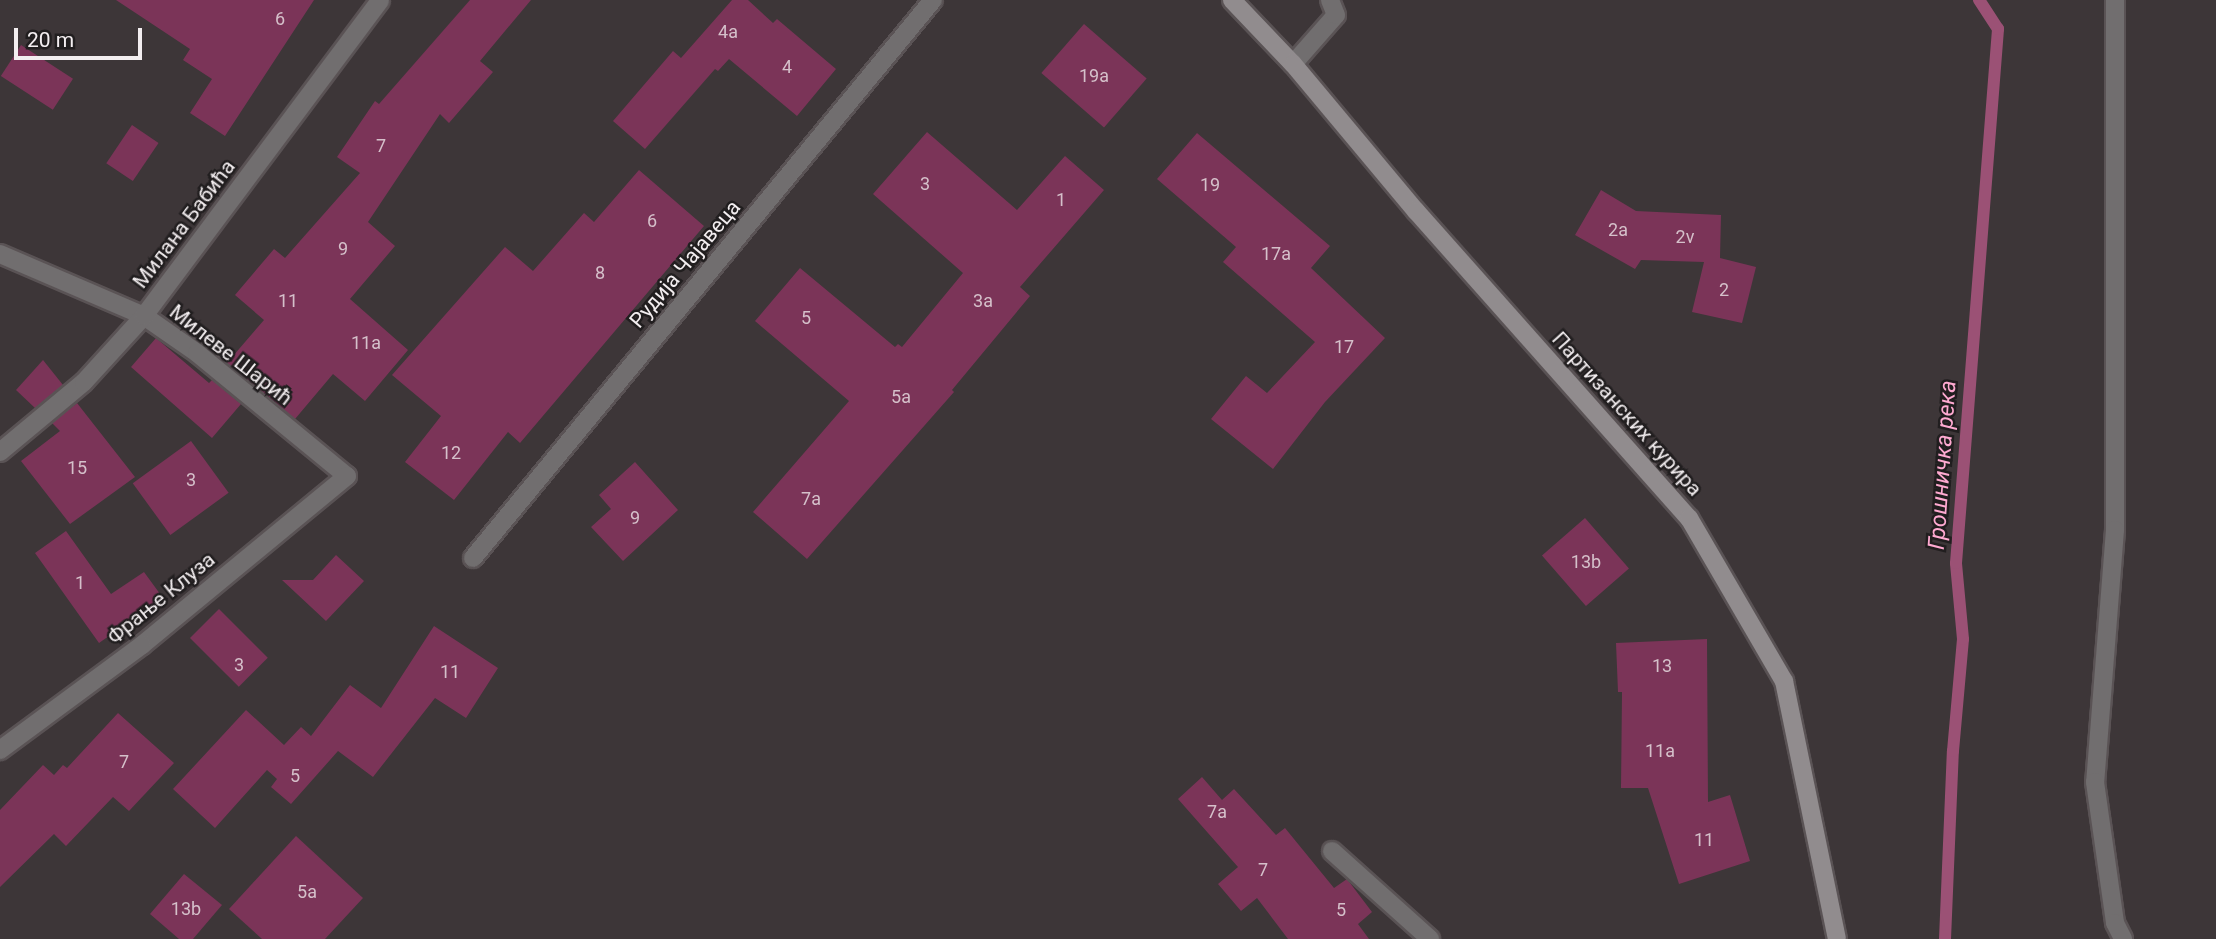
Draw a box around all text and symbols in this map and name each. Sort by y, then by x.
house number: 6 [275,8,285,30]
scale bar [18,14,145,58]
house number: 4a [718,21,738,43]
text: 20 m [27,28,74,52]
house number: 4 [782,56,792,78]
house number: 19a [1079,65,1109,87]
house number: 7 [376,135,386,157]
street label: Милана Бабића [128,155,240,293]
house number: 3 [920,173,930,195]
house number: 19 [1200,174,1220,196]
house number: 1 [1056,189,1066,211]
street label: Рудија Чајавеца [624,195,746,333]
house number: 6 [647,210,657,232]
house number: 2a [1608,219,1628,241]
house number: 2v [1676,226,1694,248]
house number: 9 [338,238,348,260]
house number: 17a [1261,243,1291,265]
house number: 8 [595,262,605,284]
house number: 2 [1719,279,1729,301]
house number: 11 [278,290,298,312]
house number: 3a [973,290,993,312]
street label: Милеве Шарић [165,299,297,411]
house number: 5 [801,307,811,329]
street label: Партизанских курира [1547,327,1707,501]
house number: 11a [351,332,381,354]
house number: 17 [1334,336,1354,358]
water label: Грошничка река [1923,379,1963,551]
house number: 5a [891,386,911,408]
house number: 12 [441,442,461,464]
house number: 15 [67,457,87,479]
house number: 3 [186,469,196,491]
house number: 7a [801,488,821,510]
house number: 9 [630,507,640,529]
street label: Фрање Клуза [102,547,220,649]
house number: 13b [1571,551,1601,573]
house number: 1 [75,572,85,594]
house number: 3 [234,654,244,676]
house number: 13 [1652,655,1672,677]
house number: 11 [440,661,460,683]
house number: 11a [1645,740,1675,762]
house number: 7 [119,751,129,773]
house number: 5 [290,765,300,787]
house number: 7a [1207,801,1227,823]
house number: 11 [1694,829,1714,851]
house number: 7 [1258,859,1268,881]
house number: 5a [297,881,317,903]
house number: 13b [171,898,201,920]
house number: 5 [1336,899,1346,921]

